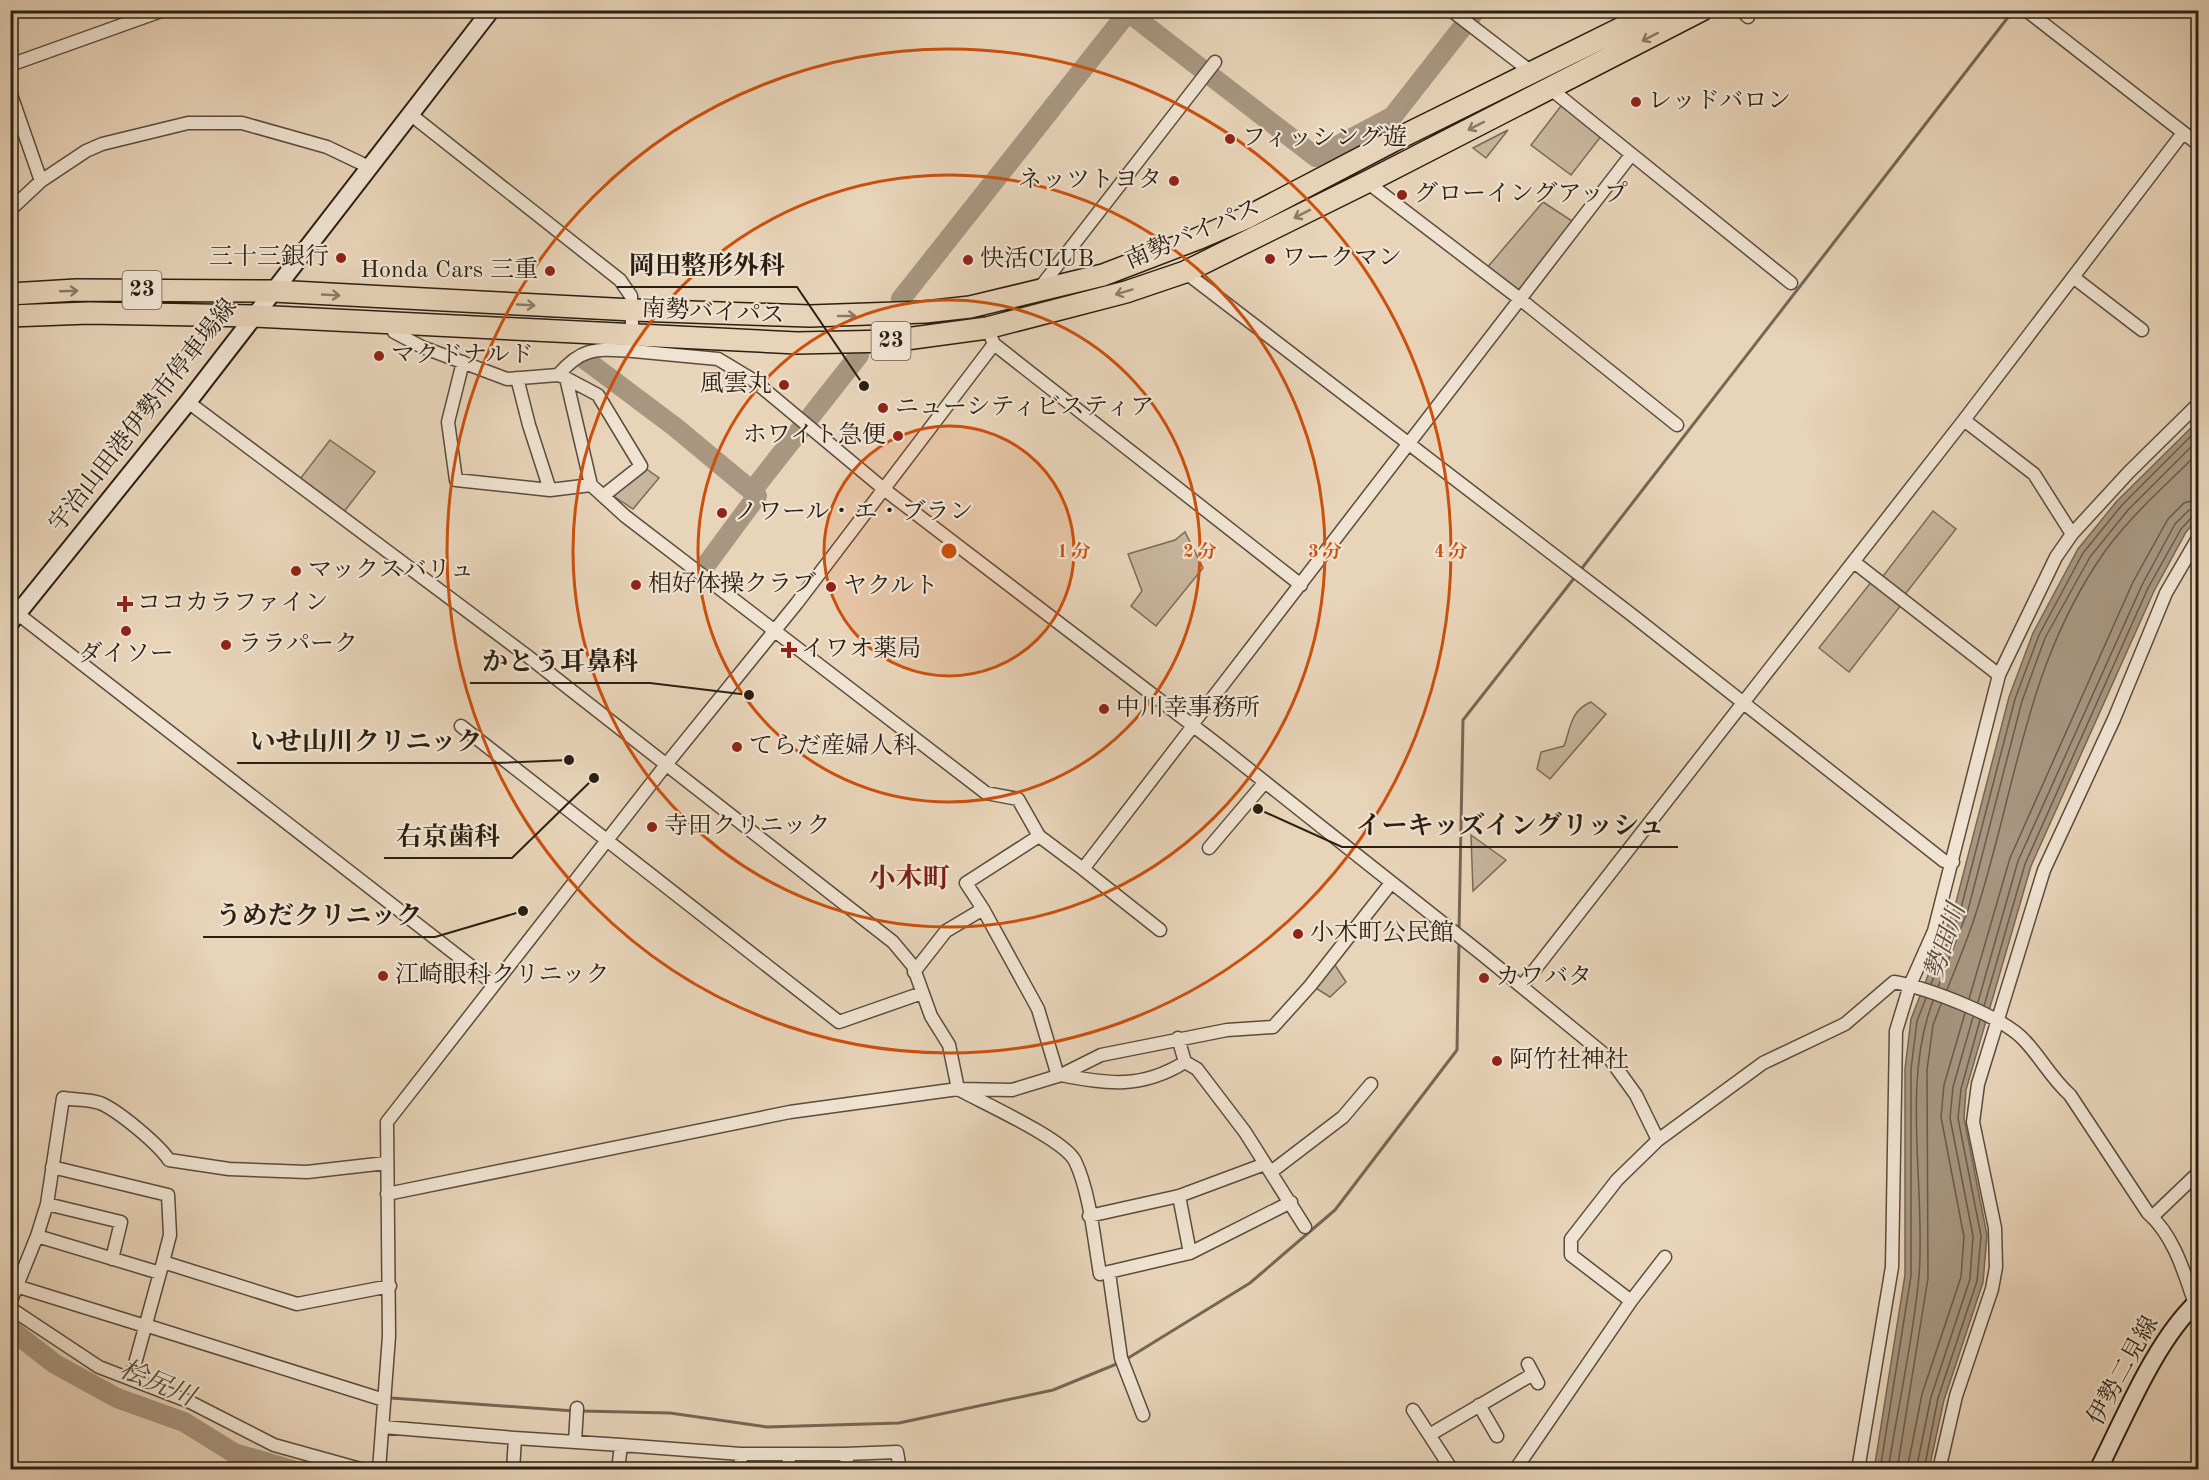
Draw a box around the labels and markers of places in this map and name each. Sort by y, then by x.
place label: レッドバロン [1648,89,1791,114]
marker: レッドバロン [1629,95,1643,109]
place label: フィッシング遊 [1242,124,1407,151]
marker: フィッシング遊 [1223,132,1237,146]
place label: ネッツトヨタ [1018,167,1162,193]
marker: ネッツトヨタ [1167,174,1181,188]
place label: グローイングアップ [1414,181,1628,207]
marker: グローイングアップ [1395,188,1409,202]
place label: 三十三銀行 [209,243,329,270]
callout: 岡田整形外科 [617,243,797,287]
place label: 快活CLUB [980,245,1094,272]
place label: ワークマン [1282,246,1402,271]
marker: 三十三銀行 [334,251,348,265]
marker: ワークマン [1263,252,1277,266]
marker: 快活CLUB [961,253,975,267]
place label: Honda Cars 三重 [360,256,538,283]
marker: Honda Cars 三重 [543,264,557,278]
place label: マクドナルド [391,343,534,368]
marker: マクドナルド [372,349,386,363]
place label: 風雲丸 [700,370,772,397]
marker: 風雲丸 [777,378,791,392]
place label: ニューシティビスティア [895,395,1154,420]
marker: ニューシティビスティア [876,401,890,415]
place label: ホワイト急便 [743,421,886,448]
marker: ホワイト急便 [891,429,905,443]
place label: ノワール・エ・ブラン [734,499,974,525]
marker: ノワール・エ・ブラン [715,506,729,520]
centre of rings [939,541,959,561]
place label: マックスバリュ [308,558,474,583]
marker: マックスバリュ [289,564,303,578]
place label: 相好体操クラブ [648,570,816,597]
place label: ヤクルト [843,574,938,599]
marker: 相好体操クラブ [629,578,643,592]
marker: ヤクルト [824,580,838,594]
place label: ココカラファイン [137,591,329,616]
marker: ココカラファイン [118,597,132,611]
marker: ダイソー [119,624,133,638]
place label: ララパーク [238,632,358,657]
place label: イワオ薬局 [801,635,921,662]
marker: ララパーク [219,638,233,652]
callout: かとう耳鼻科 [470,639,650,683]
place label: ダイソー [78,641,174,667]
marker: イワオ薬局 [782,643,796,657]
place label: 中川幸事務所 [1116,694,1260,721]
marker: 中川幸事務所 [1097,702,1111,716]
callout: いせ山川クリニック [237,719,495,763]
place label: てらだ産婦人科 [749,732,917,759]
marker: てらだ産婦人科 [730,740,744,754]
callout: イーキッズイングリッシュ [1342,803,1678,847]
place label: 寺田クリニック [664,812,831,839]
callout: 右京歯科 [384,814,512,858]
marker: 寺田クリニック [645,820,659,834]
callout: うめだクリニック [203,893,435,937]
place label: 小木町公民館 [1310,919,1454,946]
marker: 小木町公民館 [1291,927,1305,941]
place label: 江崎眼科クリニック [395,962,610,988]
place label: カワバタ [1496,965,1592,990]
marker: 江崎眼科クリニック [376,969,390,983]
marker: カワバタ [1477,971,1491,985]
place label: 阿竹社神社 [1509,1046,1629,1073]
marker: 阿竹社神社 [1490,1054,1504,1068]

